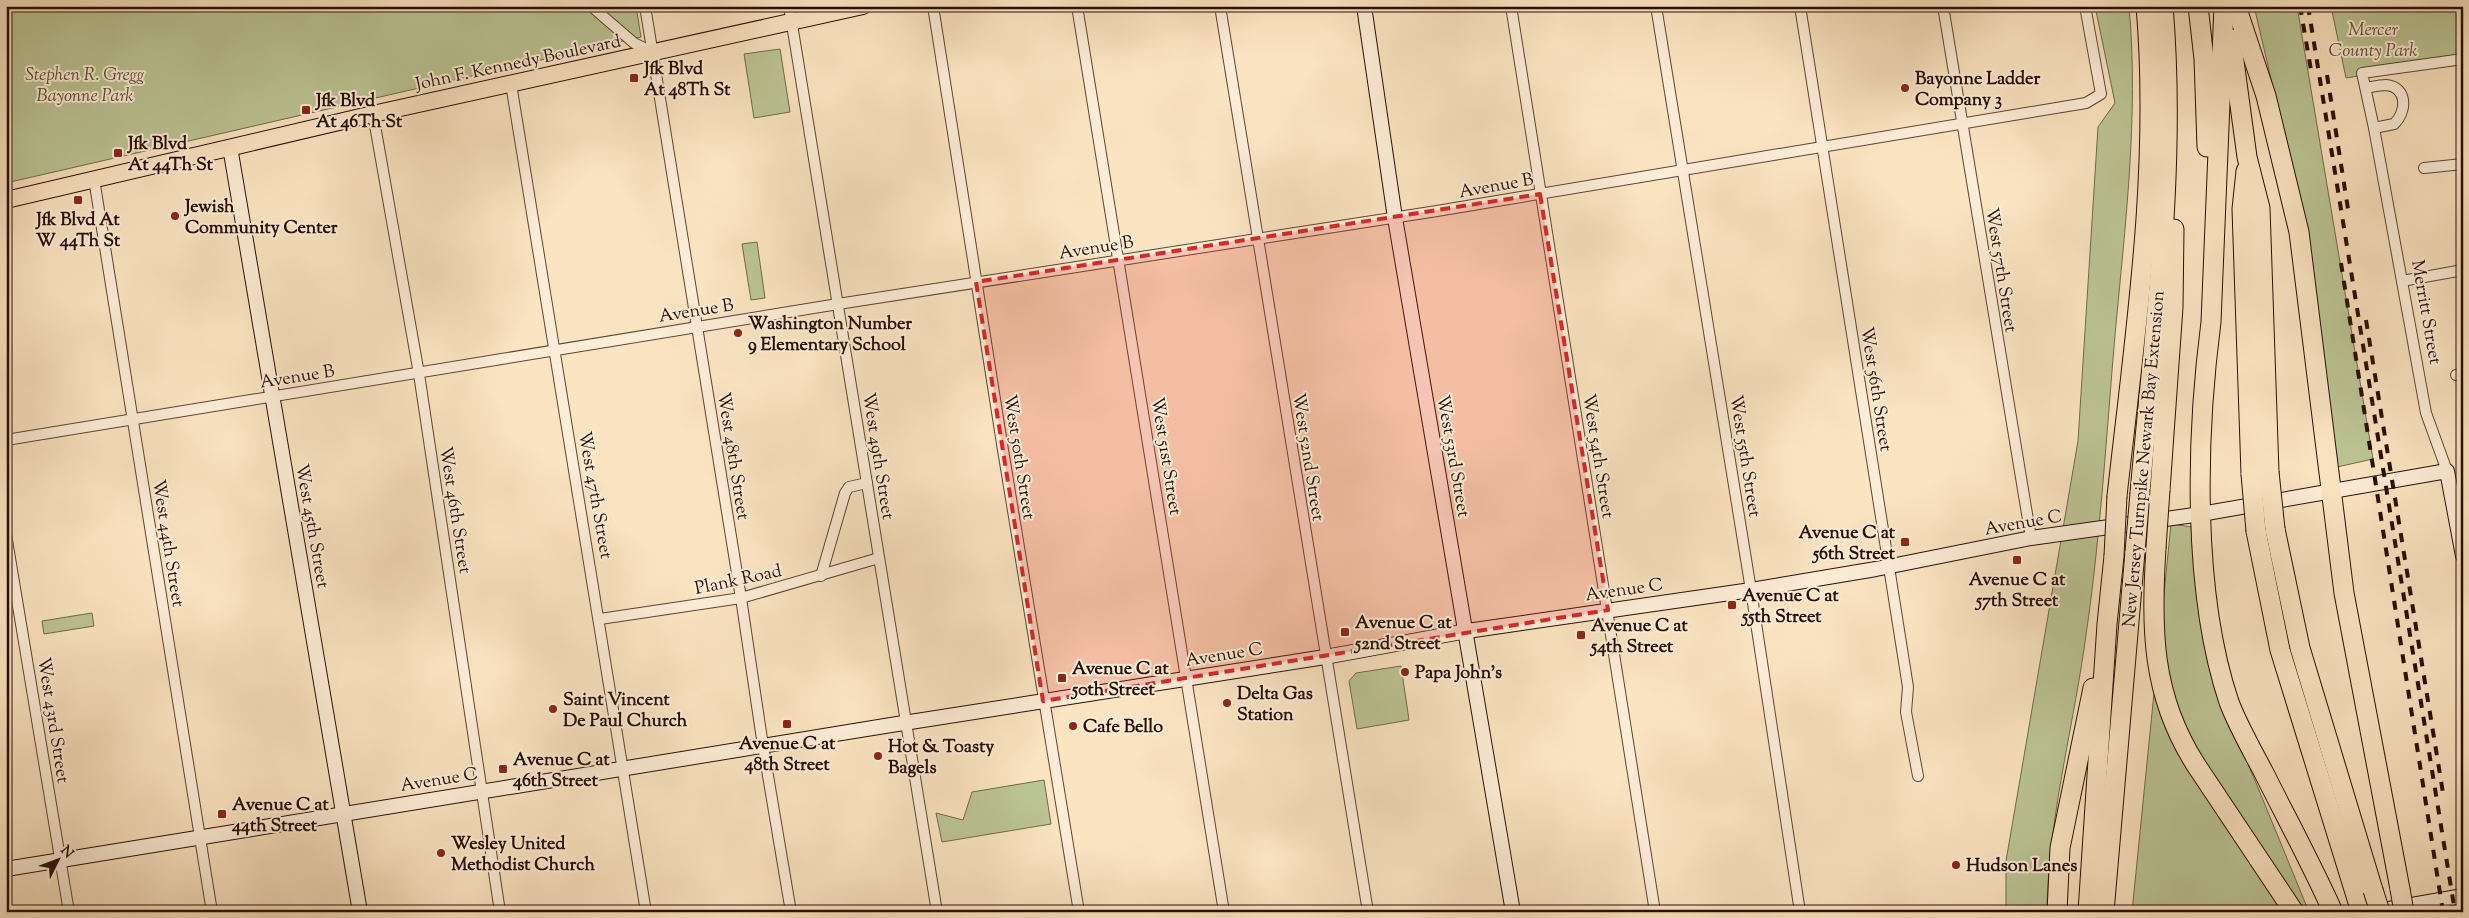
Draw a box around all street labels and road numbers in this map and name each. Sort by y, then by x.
street label: John F. Kennedy Boulevard [412,29,624,99]
street label: Avenue B [1457,168,1536,206]
street label: West 57th Street [1977,206,2023,335]
street label: Avenue B [1057,230,1136,268]
street label: Merritt Street [2403,258,2447,367]
street label: New Jersey Turnpike Newark Bay Extension [2117,289,2173,629]
street label: Avenue B [657,293,736,331]
street label: West 56th Street [1852,325,1898,453]
street label: Avenue B [258,359,337,397]
street label: West 48th Street [709,391,755,522]
street label: West 49th Street [854,391,900,522]
street label: West 52nd Street [1284,391,1330,523]
street label: West 54th Street [1574,392,1620,520]
street label: West 50th Street [995,393,1041,522]
street label: West 53rd Street [1428,393,1476,520]
street label: West 55th Street [1722,393,1767,519]
street label: West 51st Street [1143,395,1187,517]
street label: West 47th Street [570,430,618,561]
street label: West 46th Street [431,445,477,576]
street label: West 45th Street [287,462,335,591]
street label: West 44th Street [144,478,190,609]
street label: Avenue C [1982,504,2064,544]
street label: Plank Road [693,559,784,603]
street label: Avenue C [1584,573,1665,609]
street label: Avenue C [1184,637,1265,675]
street label: West 43rd Street [29,656,75,785]
street label: Avenue C [399,762,480,800]

